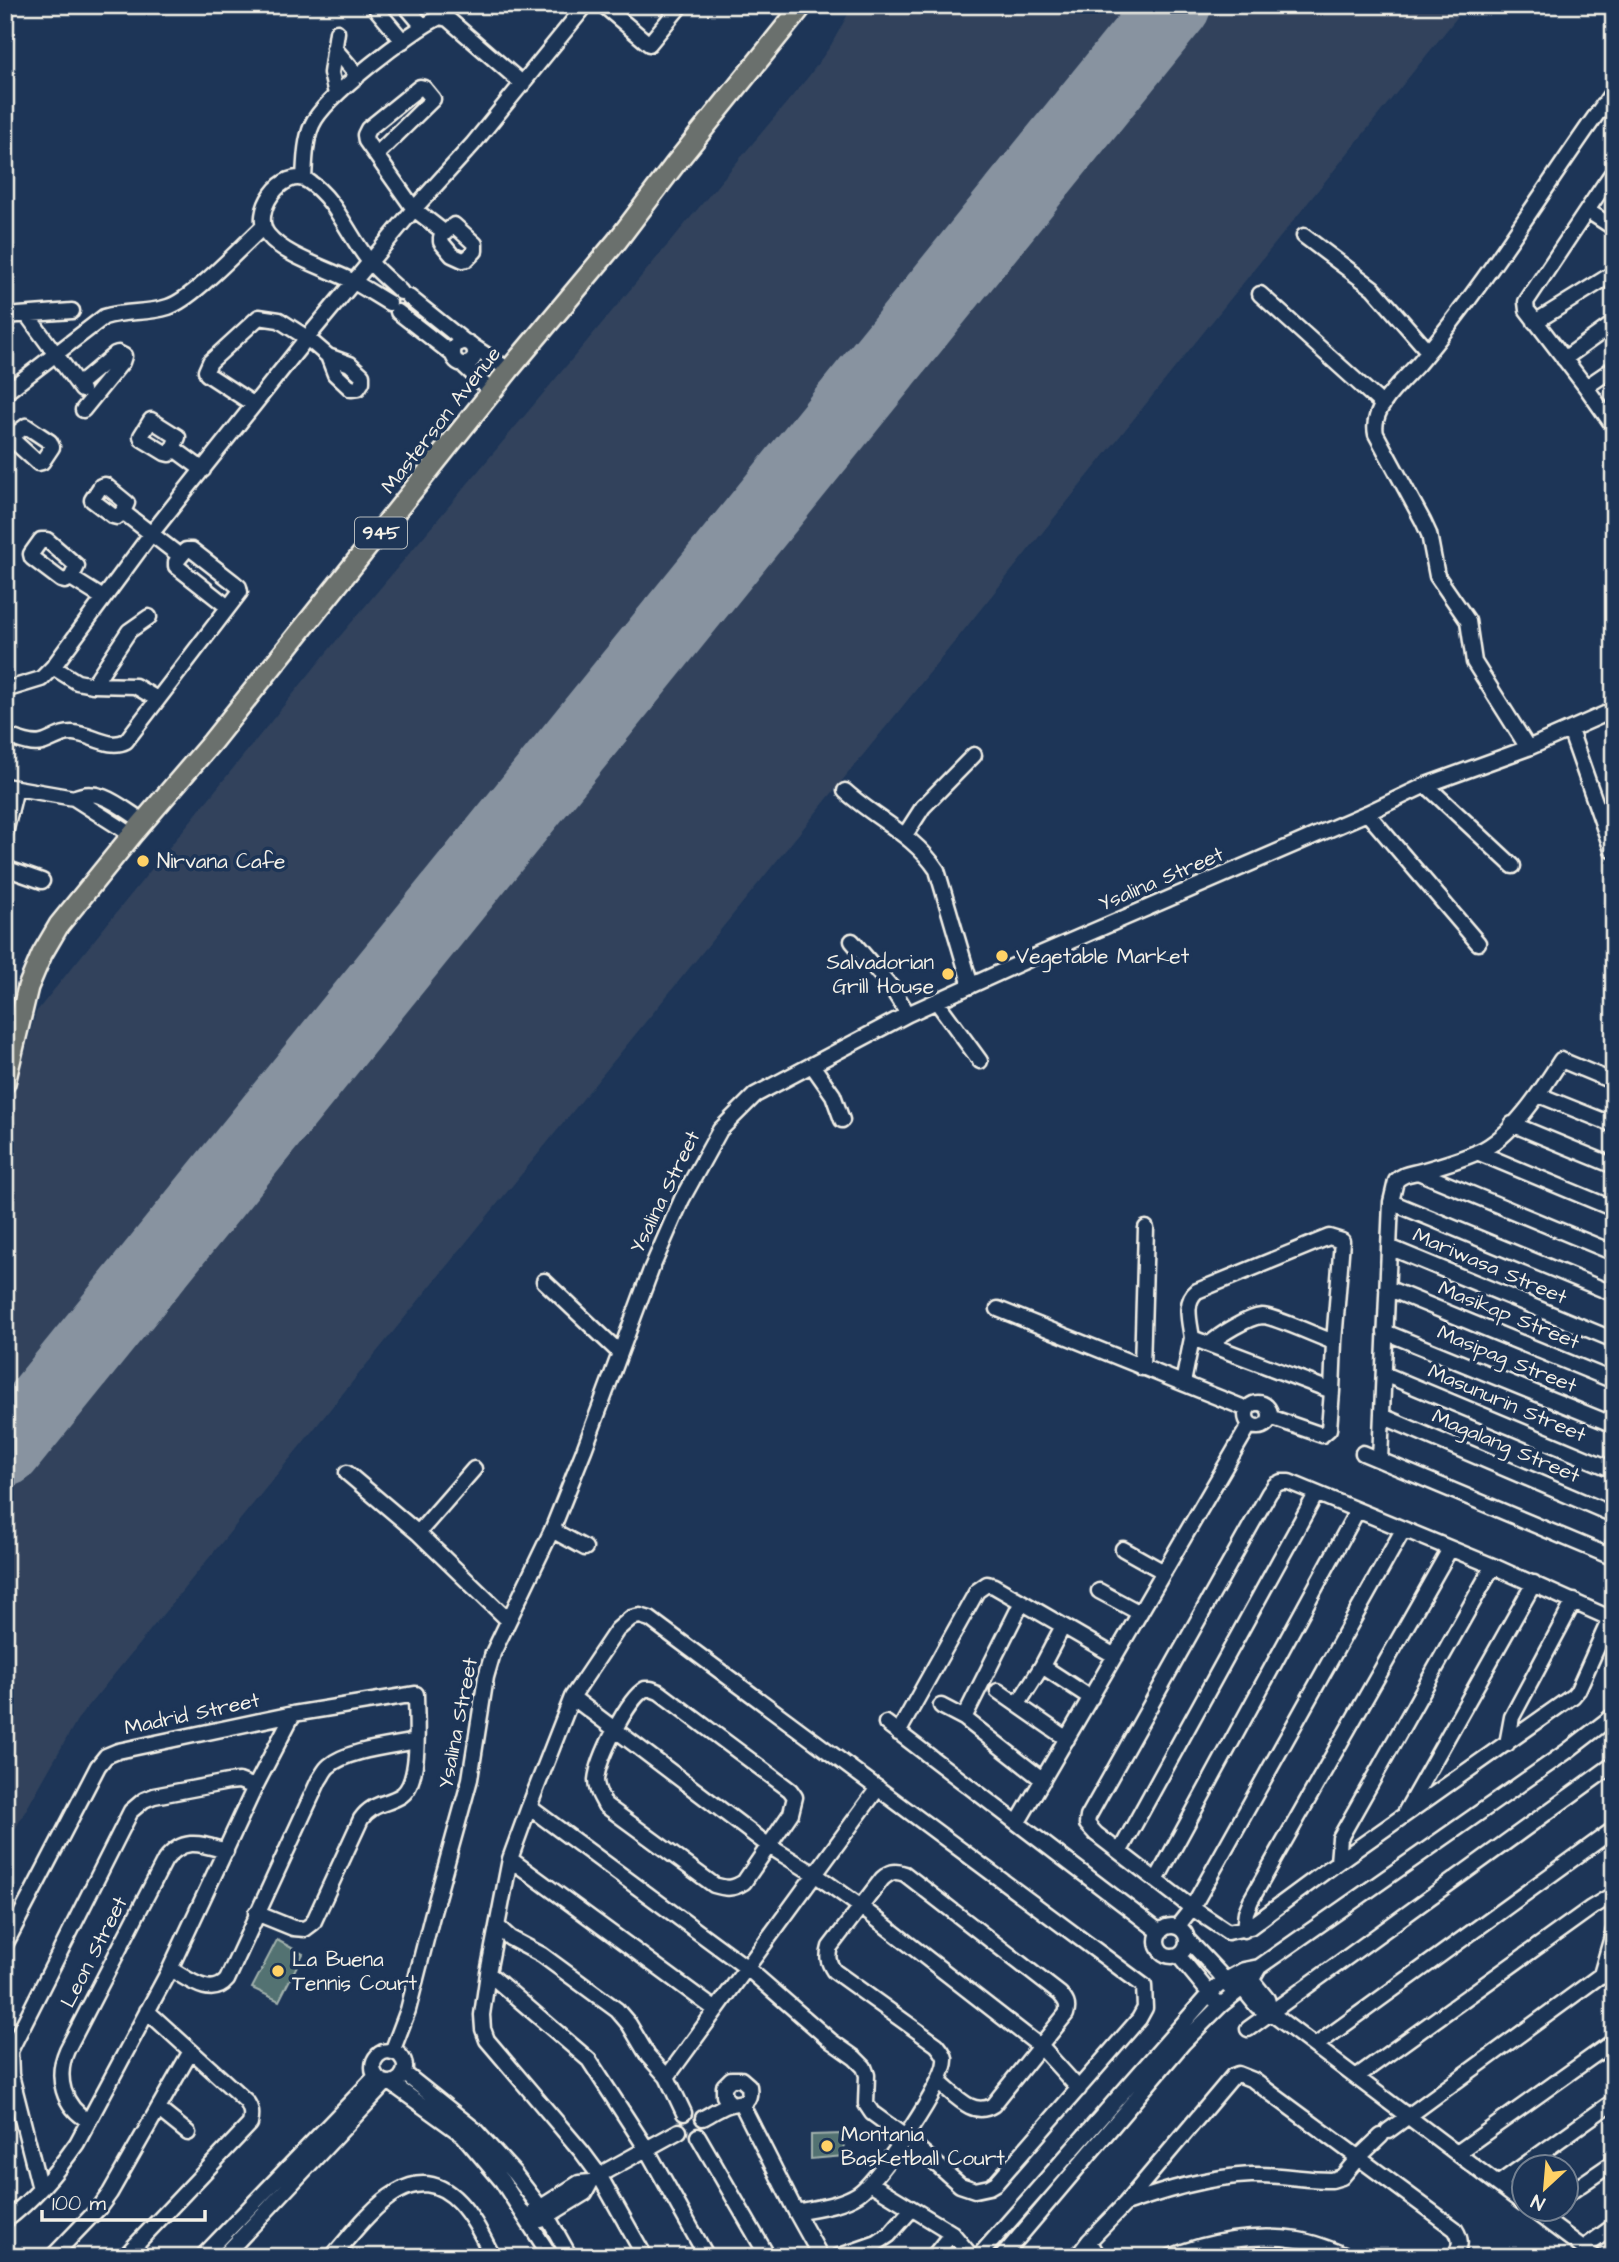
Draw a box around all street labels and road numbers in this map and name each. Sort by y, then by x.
street label: Masterson Avenue [374,340,508,500]
road number: 945 [355,518,407,548]
street label: Ysalina Street [1094,839,1228,918]
street label: Ysalina Street [623,1125,707,1258]
street label: Mariwasa Street [1408,1220,1572,1312]
street label: Masikap Street [1434,1273,1585,1358]
street label: Masipag Street [1432,1318,1582,1402]
street label: Masunurin Street [1424,1357,1591,1450]
street label: Magalang Street [1427,1402,1585,1492]
street label: Ysalina Street [431,1654,485,1791]
street label: Madrid Street [122,1685,263,1742]
street label: Leon Street [54,1891,135,2013]

